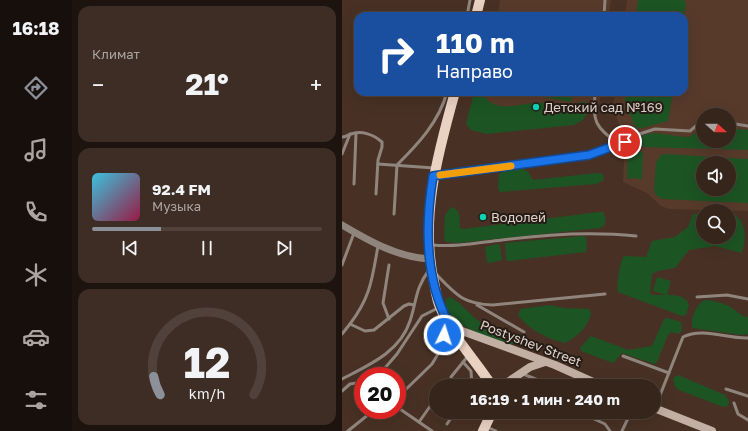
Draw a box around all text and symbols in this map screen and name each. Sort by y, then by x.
text: 16:18 [12,17,60,39]
text: 110 m [436,26,515,59]
icon: right [370,28,422,80]
text: Климат [92,46,140,62]
text: Направо [436,60,513,82]
text: 21° [185,66,229,102]
text: − [92,71,104,98]
text: + [310,71,322,98]
icon: directions [22,74,50,102]
place label: Детский сад №169 [544,99,663,115]
marker: Детский сад №169 [531,102,541,112]
north arrow [696,108,736,148]
map controls [696,108,736,244]
pin [608,125,642,159]
icon: arrive [614,131,636,153]
icon: music [22,136,50,164]
button: sound [696,156,736,196]
text: 92.4 FM [152,180,211,198]
icon: phone [22,198,50,226]
text: Музыка [152,198,201,214]
button: search [696,204,736,244]
place label: Водолей [491,209,546,225]
marker: Водолей [478,212,488,222]
icon: previous [119,237,141,259]
icon: pause [196,237,218,259]
icon: next [273,237,295,259]
icon: climate [22,261,50,289]
position arrow [423,314,465,356]
street label: Postyshev Street [478,316,584,370]
icon: car [22,323,50,351]
text: 12 [184,337,230,387]
speed limit sign: 20 [354,367,406,419]
text: km/h [189,385,225,402]
icon: filters [22,386,50,414]
text: 16:19 · 1 мин · 240 m [470,390,620,408]

